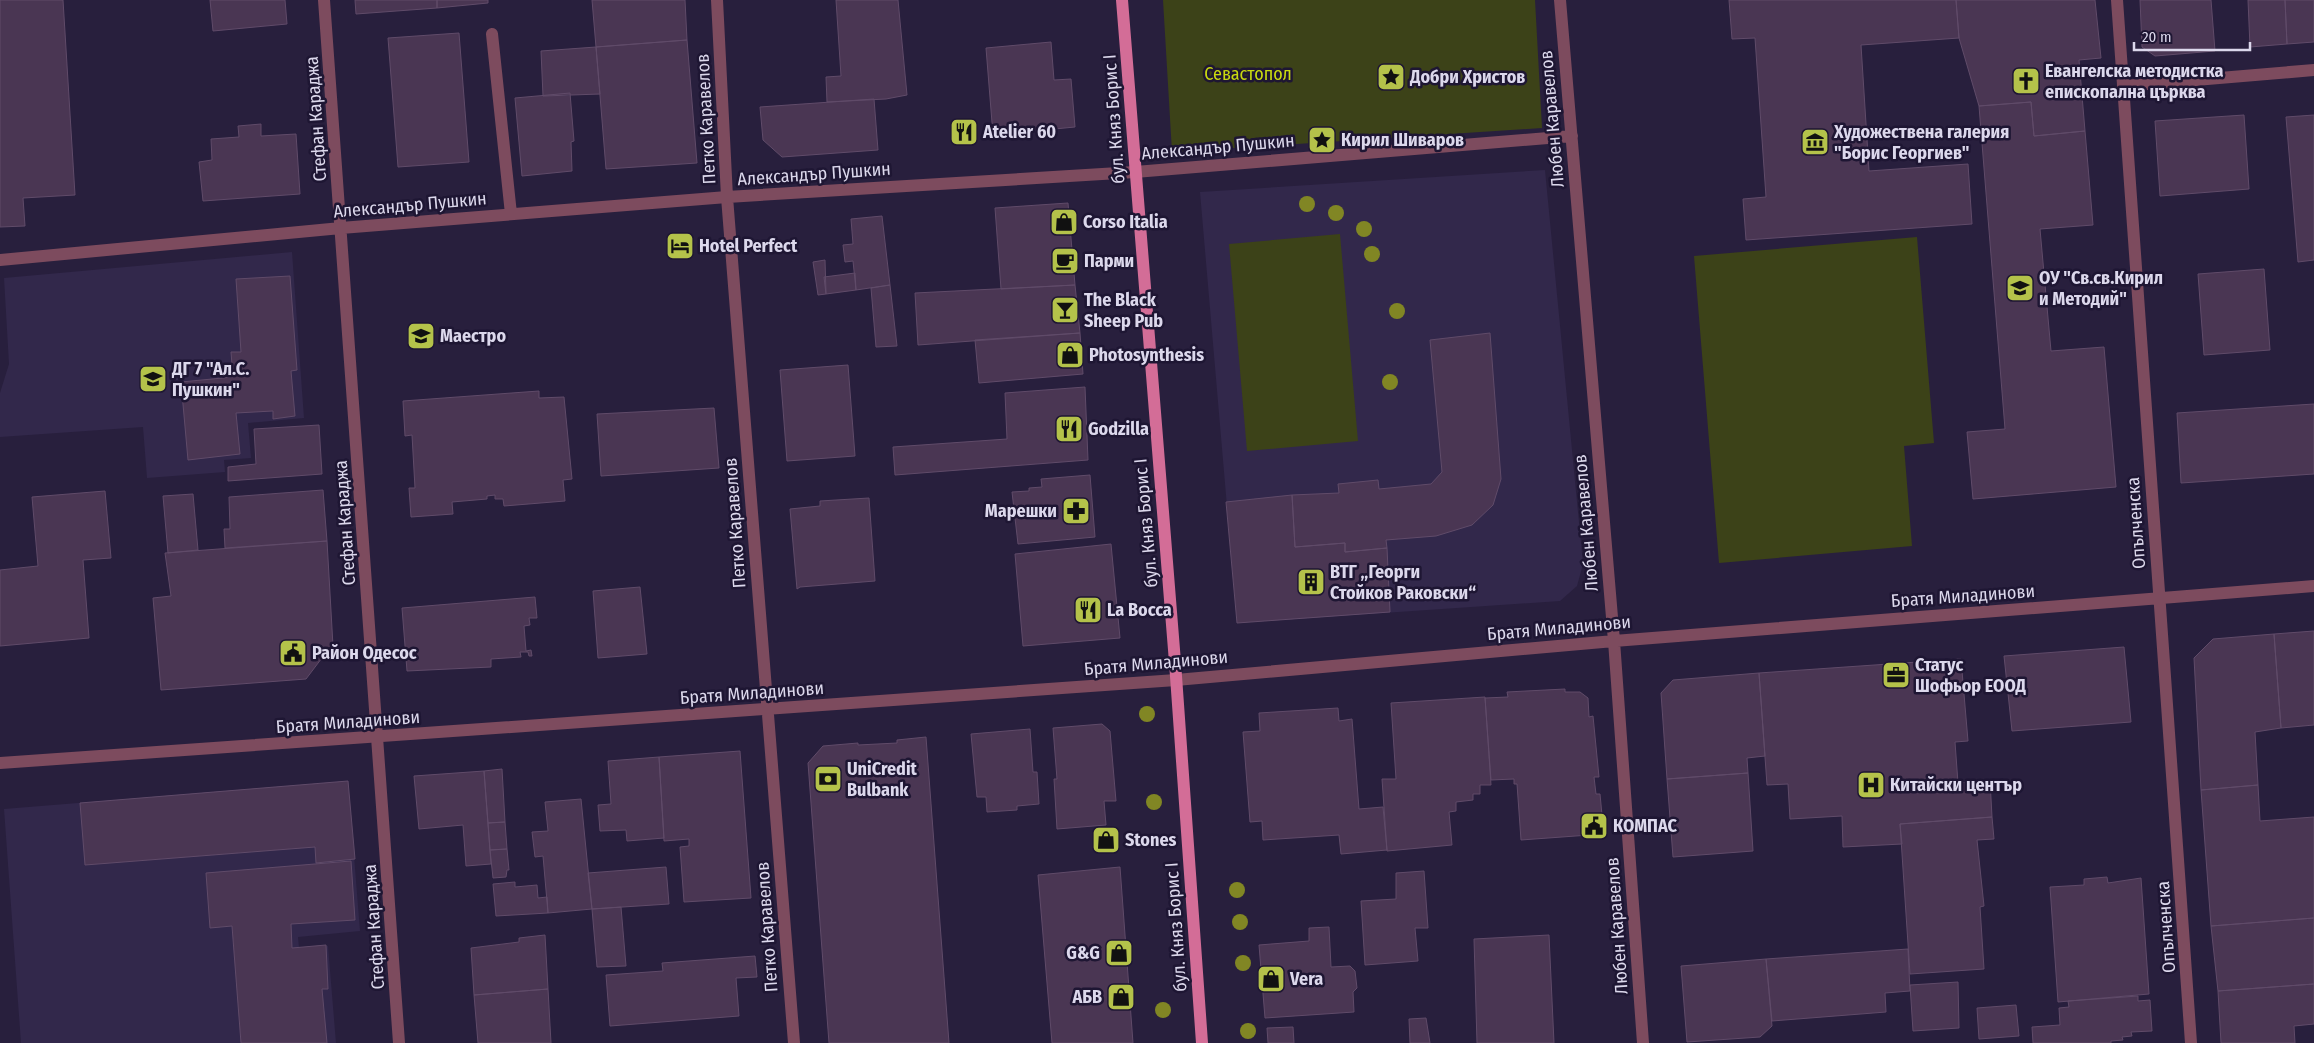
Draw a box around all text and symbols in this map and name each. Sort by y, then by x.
scale bar [2134,20,2250,52]
text: 20 m [2142,28,2172,46]
street label: Любен Каравелов [1535,50,1569,188]
street label: Петко Каравелов [692,53,720,185]
street label: бул. Княз Борис I [1099,54,1129,184]
street label: Стефан Караджа [301,56,331,182]
place label: Евангелска методистка епископална църква [2045,60,2223,103]
place icon: Добри Христов [1376,62,1406,92]
park label: Севастопол [1204,63,1292,85]
place label: Добри Христов [1409,66,1525,88]
church icon: Евангелска методистка епископална църква [2011,66,2041,96]
restaurant icon: Atelier 60 [949,117,979,147]
place label: Atelier 60 [982,121,1056,143]
place label: Художествена галерия "Борис Георгиев" [1833,121,2009,164]
place icon: Кирил Шиваров [1307,125,1337,155]
museum icon: Художествена галерия "Борис Георгиев" [1800,127,1830,157]
street label: Александър Пушкин [1140,129,1296,165]
place label: Кирил Шиваров [1341,129,1464,151]
street label: Александър Пушкин [737,158,891,190]
street label: Александър Пушкин [332,187,488,223]
shop icon: Corso Italia [1049,207,1079,237]
place label: Corso Italia [1083,211,1168,233]
hotel icon: Hotel Perfect [665,231,695,261]
place label: Hotel Perfect [699,235,798,257]
cafe icon: Парми [1050,246,1080,276]
place label: Парми [1084,250,1134,272]
place label: ОУ "Св.св.Кирил и Методий" [2039,267,2163,310]
school or university icon: ОУ "Св.св.Кирил и Методий" [2005,273,2035,303]
place label: The Black Sheep Pub [1084,289,1163,332]
bar icon: The Black Sheep Pub [1050,295,1080,325]
school or university icon: Маестро [406,321,436,351]
place label: Маестро [440,325,506,347]
shop icon: Photosynthesis [1055,340,1085,370]
place label: Photosynthesis [1089,344,1204,366]
place label: ДГ 7 "Ал.С. Пушкин" [171,358,249,401]
school or university icon: ДГ 7 "Ал.С. Пушкин" [138,364,168,394]
restaurant icon: Godzilla [1054,414,1084,444]
place label: Godzilla [1088,418,1149,440]
street label: Любен Каравелов [1569,454,1603,592]
street label: Петко Каравелов [719,457,751,589]
street label: бул. Княз Борис I [1129,457,1163,589]
street label: Стефан Караджа [330,460,360,586]
street label: Опълченска [2122,476,2150,570]
pharmacy icon: Марешки [1061,496,1091,526]
place label: Марешки [985,500,1057,522]
place label: ВТГ „Георги Стойков Раковски“ [1330,561,1476,604]
building icon: ВТГ „Георги Стойков Раковски“ [1296,567,1326,597]
street label: Братя Миладинови [1890,580,2036,612]
restaurant icon: La Bocca [1073,595,1103,625]
place label: La Bocca [1107,599,1172,621]
street label: Братя Миладинови [1486,611,1632,645]
public building icon: Район Одесос [278,638,308,668]
place label: Район Одесос [312,642,417,664]
street label: Братя Миладинови [1083,646,1229,680]
place label: Статус Шофьор ЕООД [1915,654,2027,697]
office icon: Статус Шофьор ЕООД [1881,660,1911,690]
street label: Братя Миладинови [679,677,825,709]
street label: Братя Миладинови [275,706,421,738]
place label: UniCredit Bulbank [847,758,918,801]
bank icon: UniCredit Bulbank [813,764,843,794]
hospital icon: Китайски център [1856,770,1886,800]
place label: Китайски център [1890,774,2022,796]
public building icon: КОМПАС [1579,811,1609,841]
place label: КОМПАС [1613,815,1678,837]
shop icon: Stones [1091,825,1121,855]
place label: Stones [1125,829,1177,851]
street label: Любен Каравелов [1601,857,1633,995]
street label: Петко Каравелов [751,861,783,993]
street label: бул. Княз Борис I [1161,862,1191,992]
street label: Стефан Караджа [359,864,389,990]
street label: Опълченска [2152,880,2180,974]
shop icon: G&G [1104,938,1134,968]
place label: G&G [1066,942,1100,964]
shop icon: Vera [1256,964,1286,994]
place label: Vera [1289,968,1323,990]
shop icon: АБВ [1106,982,1136,1012]
place label: АБВ [1071,986,1102,1008]

